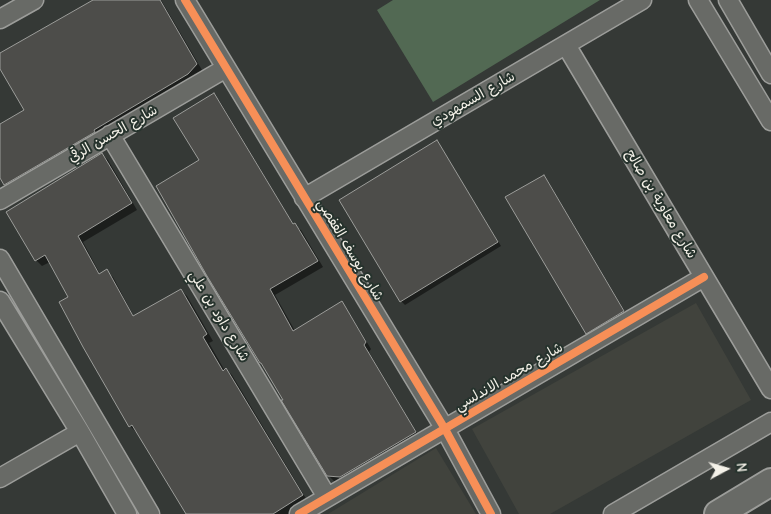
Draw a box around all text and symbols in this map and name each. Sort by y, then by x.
street label: شارع السمهودي [428,68,518,130]
street label: شارع الحسن الرقي [65,102,161,166]
street label: شارع معاوية بن صالح [622,146,700,262]
street label: شارع يوسف القفصي [313,196,387,304]
street label: شارع داود بن علي [185,267,253,365]
street label: شارع محمد الاندلسي [452,339,566,415]
north arrow [701,444,751,494]
text: N [732,462,750,473]

